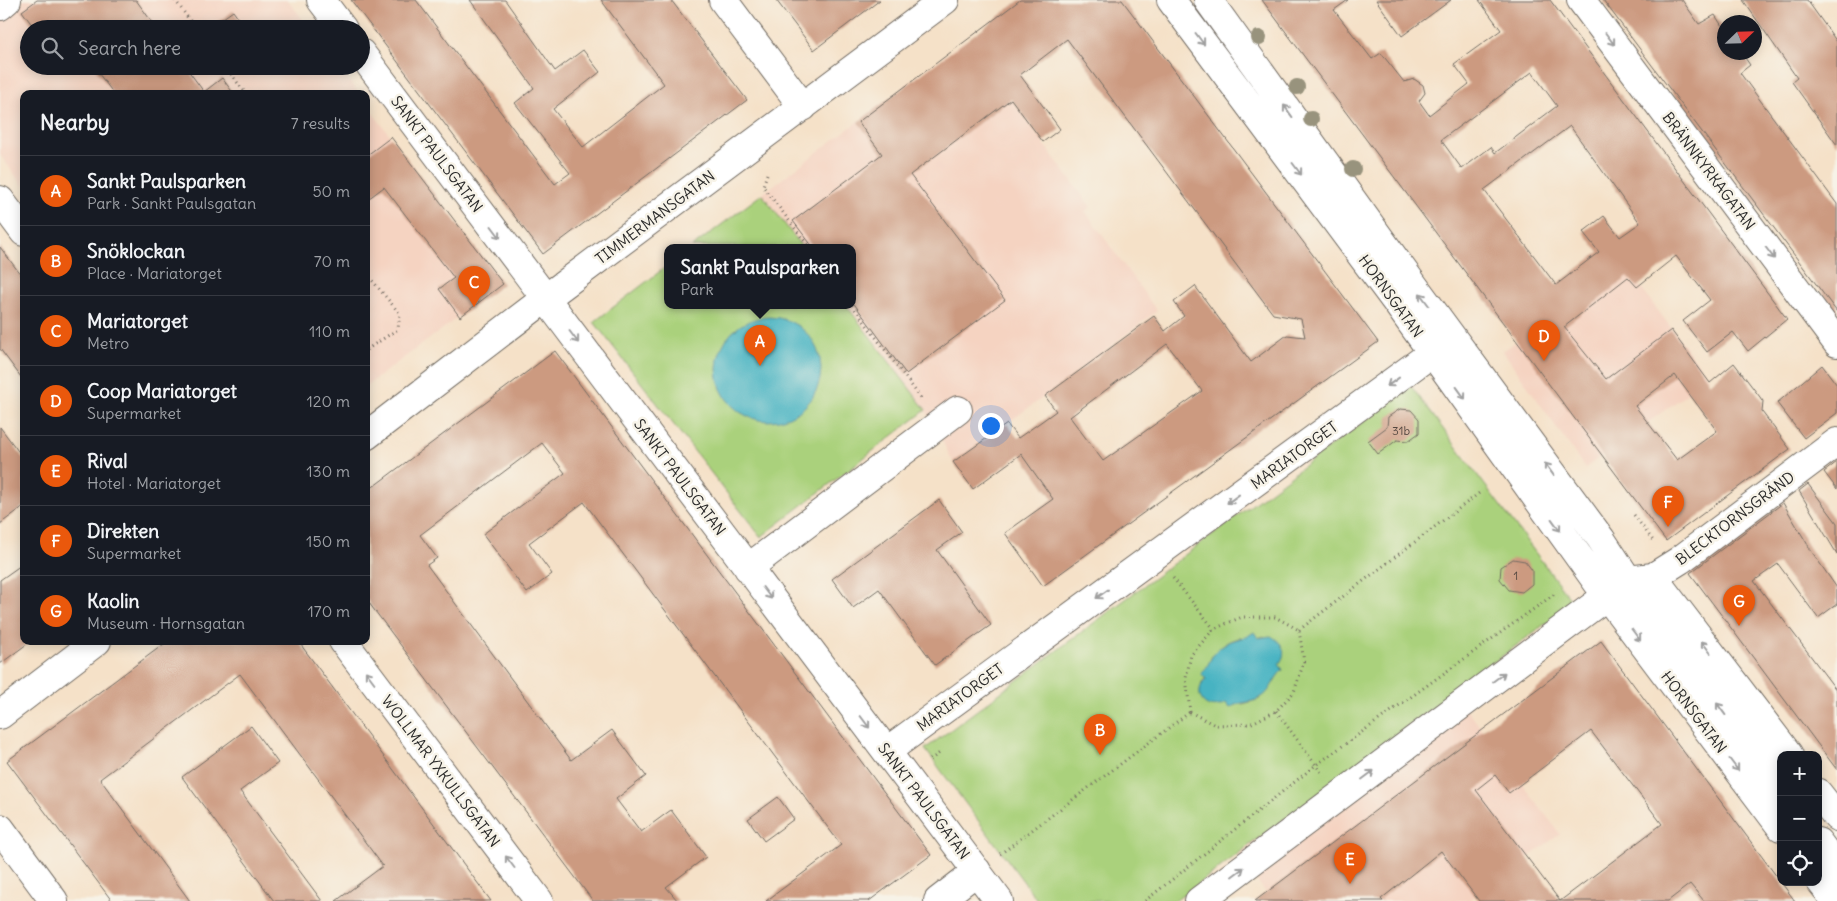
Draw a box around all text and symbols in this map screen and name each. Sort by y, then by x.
north arrow [1717,15,1762,60]
search box [20,20,370,75]
one-way arrow [1195,32,1205,46]
one-way arrow [1605,32,1615,46]
icon: search [38,34,66,62]
text: Search here [78,36,181,60]
street label: SANKT PAULSGATAN [387,92,487,216]
one-way arrow [1283,104,1293,118]
street label: BRÄNNKYRKAGATAN [1658,108,1760,234]
text: Nearby [40,109,110,136]
text: 7 results [291,113,350,133]
one-way arrow [1292,162,1302,176]
street label: TIMMERMANSGATAN [592,166,718,268]
text: Sankt Paulsparken [87,169,246,193]
text: A [51,181,61,201]
text: 50 m [312,181,350,201]
text: Park · Sankt Paulsgatan [87,193,256,213]
one-way arrow [490,225,501,238]
text: Snöklockan [87,239,185,263]
popup [664,244,856,309]
one-way arrow [1765,246,1775,260]
text: B [51,251,61,271]
text: 70 m [314,251,350,271]
street label: HORNSGATAN [1355,251,1427,341]
text: Sankt Paulsparken [681,255,839,279]
text: Place · Mariatorget [87,263,222,283]
pin: C [458,266,490,307]
text: Park [681,279,714,299]
one-way arrow [1419,292,1429,306]
text: Mariatorget [87,309,188,333]
pin: D [1528,320,1560,361]
text: C [51,321,61,341]
text: 110 m [309,321,350,341]
pin: A [744,325,776,366]
one-way arrow [569,330,580,343]
text: Metro [87,333,129,353]
one-way arrow [1386,377,1400,387]
text: Coop Mariatorget [87,379,237,403]
one-way arrow [1456,386,1466,400]
text: D [50,391,62,411]
text: 120 m [307,391,350,411]
text: Supermarket [87,403,181,423]
your location [978,413,1004,439]
street label: SANKT PAULSGATAN [630,415,730,539]
street label: MARIATORGET [1247,417,1341,493]
house number: 31b [1392,423,1410,438]
text: Rival [87,449,128,473]
text: E [51,461,61,481]
text: 130 m [306,461,350,481]
one-way arrow [1544,463,1555,476]
street label: BLECKTORNSGRÄND [1672,467,1798,569]
text: Hotel · Mariatorget [87,473,221,493]
pin: F [1652,486,1684,527]
one-way arrow [1226,494,1240,504]
one-way arrow [1551,518,1561,532]
text: Direkten [87,519,159,543]
text: F [51,531,61,551]
text: 150 m [306,531,350,551]
text: Supermarket [87,543,181,563]
house number: 1 [1514,568,1518,583]
pin: G [1723,585,1755,626]
one-way arrow [762,586,772,600]
text: Kaolin [87,589,140,613]
one-way arrow [1096,589,1109,600]
text: G [50,601,62,621]
text: 170 m [307,601,350,621]
text: Museum · Hornsgatan [87,613,245,633]
one-way arrow [1631,628,1642,641]
one-way arrow [1701,640,1711,654]
street label: MARIATORGET [913,659,1007,735]
street label: HORNSGATAN [1657,667,1731,757]
one-way arrow [364,671,375,684]
one-way arrow [1492,672,1506,682]
street label: WOLLMAR YXKULLSGATAN [378,691,504,851]
one-way arrow [1716,702,1726,716]
pin: B [1084,714,1116,755]
one-way arrow [860,715,870,729]
street label: SANKT PAULSGATAN [874,739,974,863]
map controls [1777,751,1822,886]
button: + [1777,751,1822,796]
one-way arrow [1729,758,1739,772]
one-way arrow [1361,769,1374,780]
button: − [1777,796,1822,841]
button: locate [1777,841,1822,886]
pin: E [1334,843,1366,884]
one-way arrow [504,856,515,869]
one-way arrow [1231,867,1245,877]

